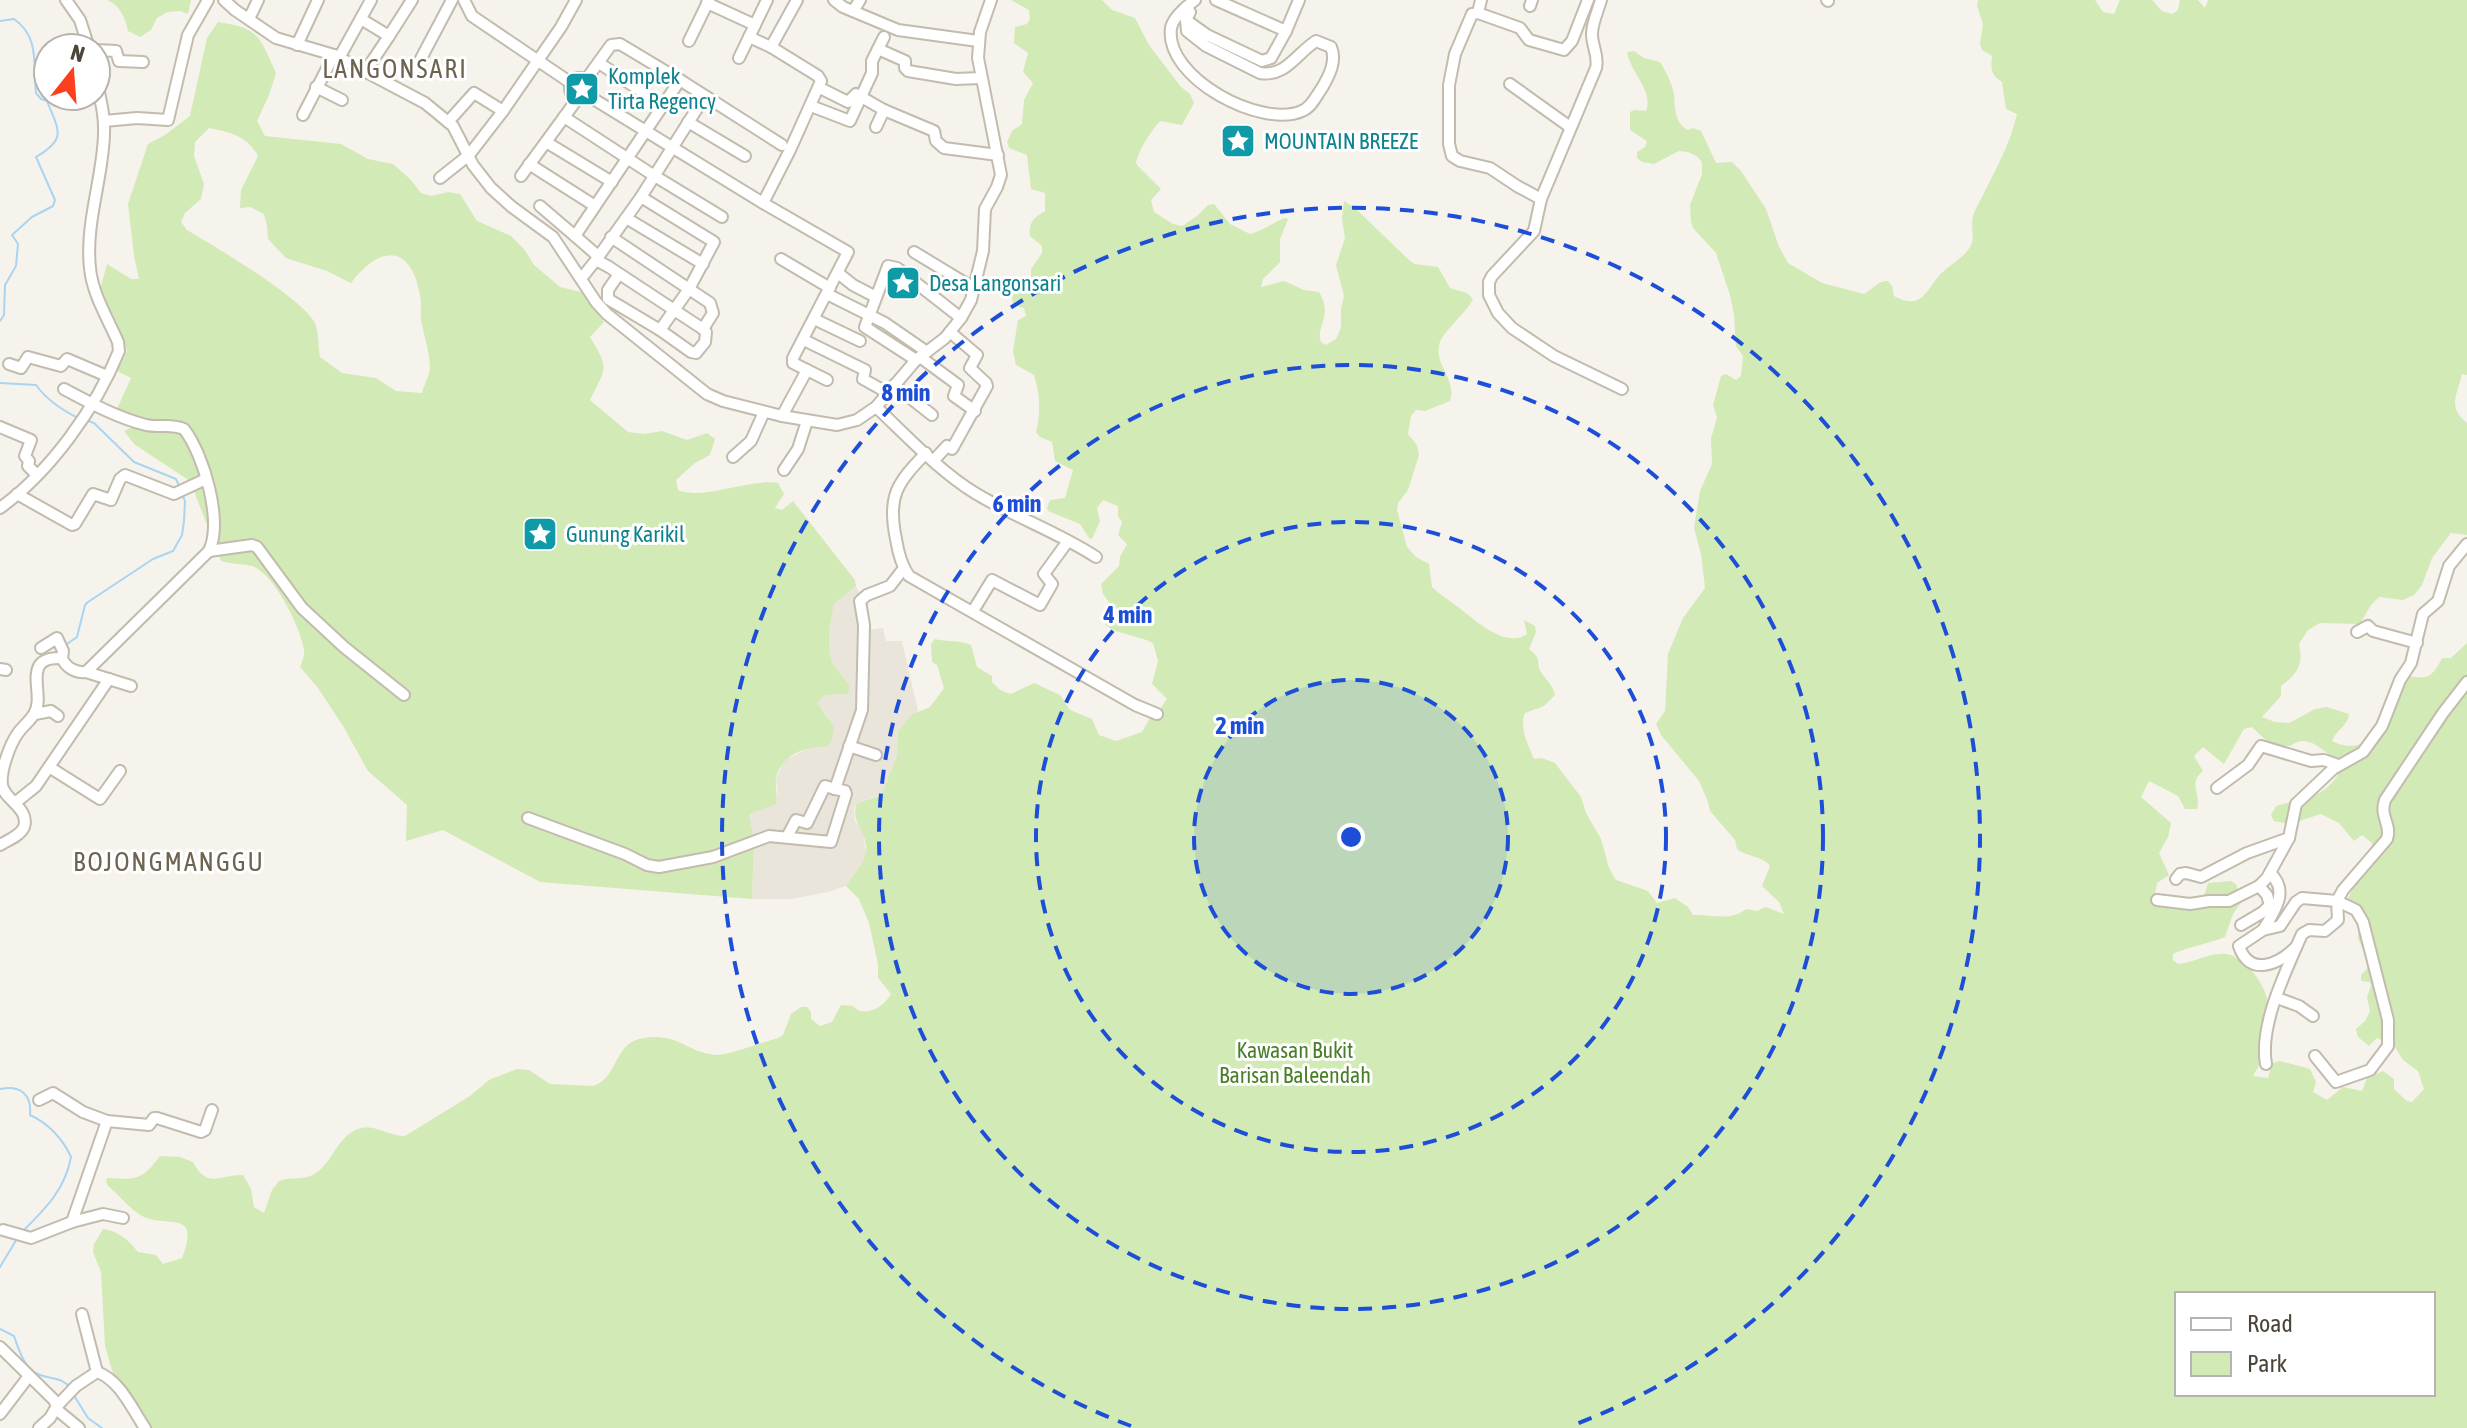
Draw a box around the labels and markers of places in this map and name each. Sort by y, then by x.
place label: Komplek Tirta Regency [608,63,716,114]
place icon: Komplek Tirta Regency [563,70,601,108]
place icon: MOUNTAIN BREEZE [1219,122,1257,160]
place label: MOUNTAIN BREEZE [1264,128,1419,154]
place icon: Desa Langonsari [884,264,922,302]
place label: Desa Langonsari [929,270,1061,296]
place icon: Gunung Karikil [521,515,559,553]
place label: Gunung Karikil [566,521,685,547]
centre of rings [1337,823,1365,851]

